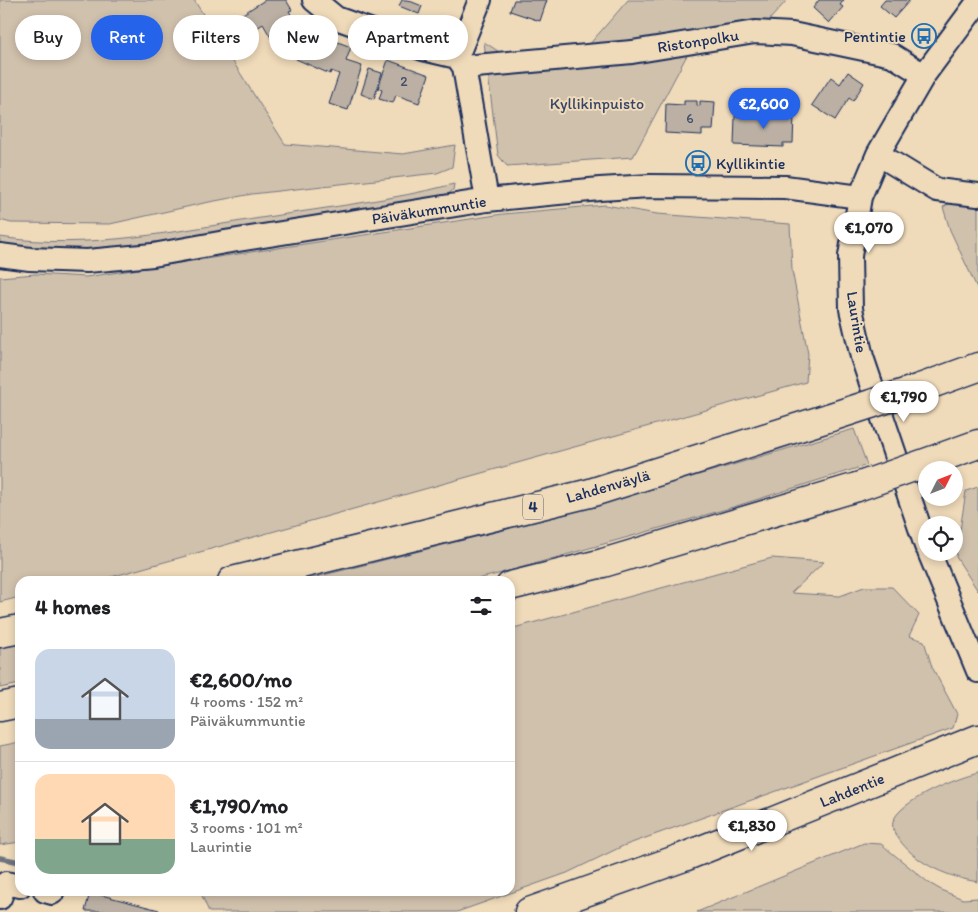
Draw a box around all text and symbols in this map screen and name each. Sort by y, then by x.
chip: Buy [15,15,81,60]
chip: Rent [91,15,163,60]
chip: Filters [173,15,259,60]
chip: New [269,15,338,60]
chip: Apartment [348,15,468,60]
bus stop icon: Pentintie [911,23,937,49]
street label: Ristonpolku [656,25,740,57]
place label: Pentintie [844,27,906,46]
house number: 2 [400,73,408,90]
pin: €2,600 [723,88,805,130]
park label: Kyllikinpuisto [550,94,644,113]
text: €2,600 [739,94,789,113]
house number: 6 [686,110,694,127]
bus stop icon: Kyllikintie [685,150,711,176]
place label: Kyllikintie [716,154,785,173]
street label: Päiväkummuntie [370,192,488,228]
pin: €1,070 [828,212,910,254]
text: €1,070 [845,218,893,237]
street label: Laurintie [843,290,871,354]
pin: €1,790 [863,380,945,423]
text: €1,790 [881,387,927,406]
north arrow [918,461,962,506]
map controls [918,461,963,561]
street label: Lahdenväylä [564,465,653,507]
road number: 4 [523,494,543,520]
button: locate [918,516,963,561]
icon: filters [467,592,495,620]
text: 4 homes [35,594,111,619]
text: €2,600/mo [190,667,292,692]
icon: home [75,669,135,729]
text: 4 rooms · 152 m² [190,692,303,711]
text: Päiväkummuntie [190,711,306,730]
street label: Lahdentie [817,768,887,812]
text: €1,790/mo [190,793,288,818]
icon: home [75,794,135,854]
pin: €1,830 [711,810,793,852]
text: €1,830 [728,816,776,835]
text: 3 rooms · 101 m² [190,818,303,837]
text: Laurintie [190,837,252,856]

